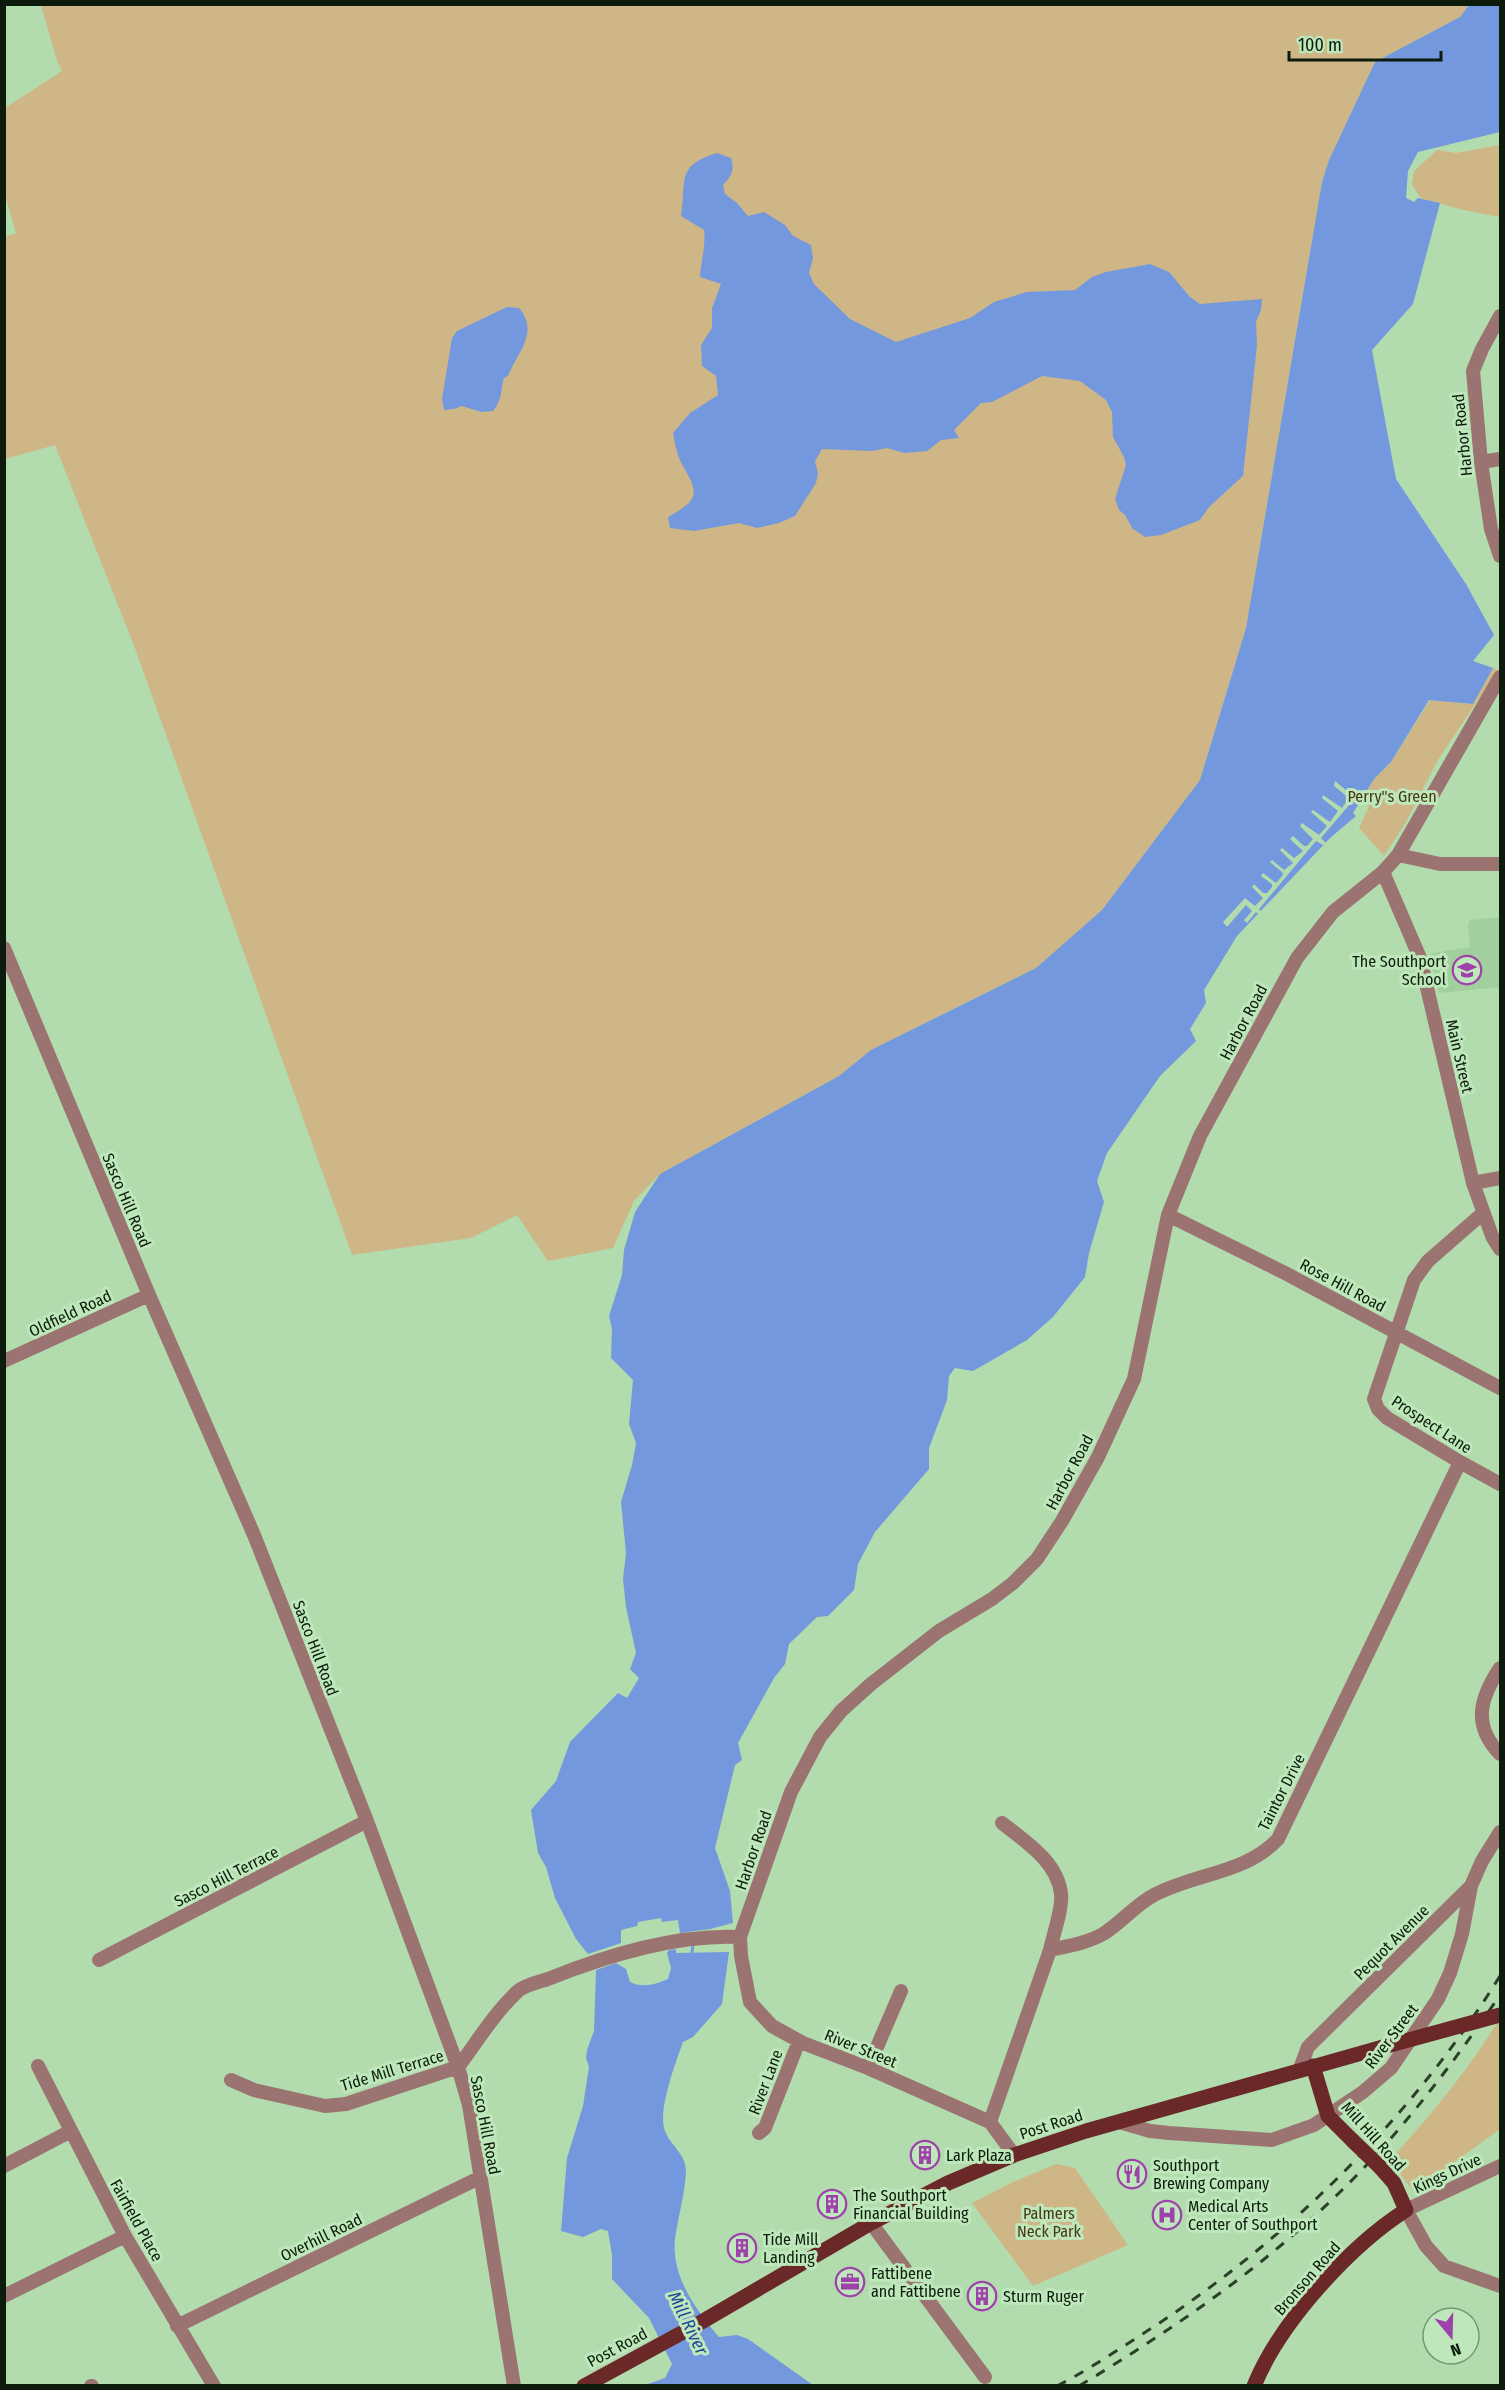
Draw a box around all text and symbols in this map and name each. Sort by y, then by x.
scale bar [1289,24,1440,62]
text: 100 m [1298,34,1342,56]
street label: Harbor Road [1449,393,1476,477]
park label: Perry"s Green [1347,787,1437,806]
place label: The Southport School [1352,952,1447,989]
school or university icon: The Southport School [1451,954,1483,986]
street label: Harbor Road [1216,981,1271,1063]
street label: Main Street [1442,1018,1477,1095]
street label: Sasco Hill Road [98,1150,155,1250]
street label: Rose Hill Road [1297,1255,1389,1316]
street label: Oldfield Road [26,1286,114,1341]
street label: Prospect Lane [1388,1391,1475,1457]
street label: Harbor Road [1042,1431,1097,1513]
street label: Sasco Hill Road [289,1598,342,1698]
street label: Taintor Drive [1254,1751,1309,1834]
street label: Harbor Road [731,1808,776,1892]
street label: Sasco Hill Terrace [171,1842,282,1911]
street label: Pequot Avenue [1350,1901,1433,1984]
street label: River Street [1361,1999,1422,2073]
street label: River Street [822,2025,900,2072]
street label: Tide Mill Terrace [338,2046,446,2095]
street label: River Lane [744,2047,787,2117]
street label: Sasco Hill Road [467,2074,504,2176]
street label: Mill Hill Road [1338,2098,1410,2175]
street label: Post Road [1017,2105,1085,2144]
building icon: Lark Plaza [909,2139,941,2171]
place label: Lark Plaza [946,2146,1012,2165]
street label: Kings Drive [1410,2149,1484,2197]
place label: Southport Brewing Company [1153,2156,1270,2193]
restaurant icon: Southport Brewing Company [1116,2158,1148,2190]
street label: Fairfield Place [106,2176,167,2265]
place label: The Southport Financial Building [853,2186,969,2223]
building icon: The Southport Financial Building [816,2188,848,2220]
place label: Medical Arts Center of Southport [1188,2197,1318,2234]
hospital icon: Medical Arts Center of Southport [1151,2199,1183,2231]
park label: Palmers Neck Park [1017,2204,1082,2241]
street label: Overhill Road [277,2210,365,2265]
place label: Tide Mill Landing [763,2230,819,2267]
building icon: Tide Mill Landing [726,2232,758,2264]
street label: Bronson Road [1270,2238,1345,2319]
place label: Fattibene and Fattibene [871,2264,961,2301]
office icon: Fattibene and Fattibene [834,2266,866,2298]
building icon: Sturm Ruger [966,2280,998,2312]
place label: Sturm Ruger [1003,2287,1084,2306]
water label: Mill River [663,2288,713,2359]
north arrow [1421,2306,1481,2366]
street label: Post Road [584,2324,651,2371]
text: N [1448,2339,1463,2360]

